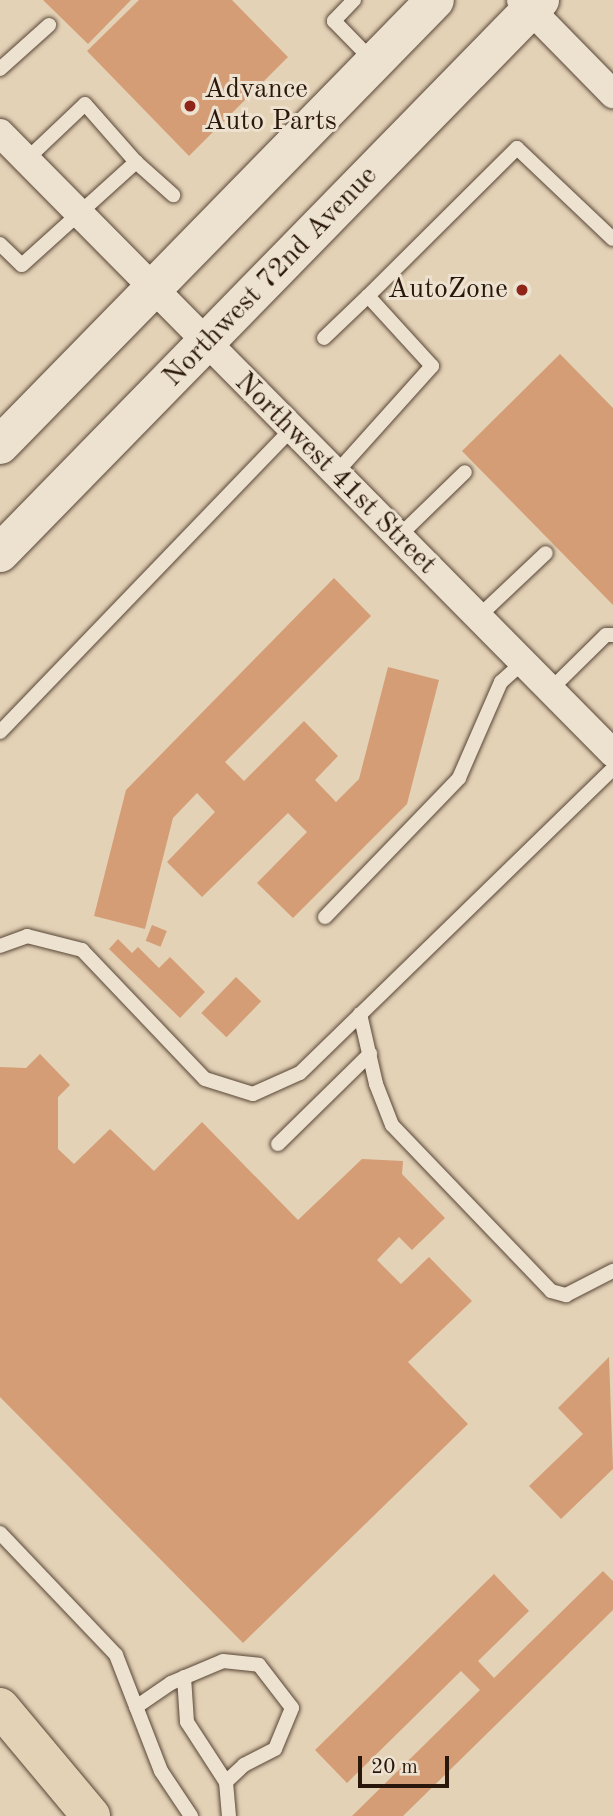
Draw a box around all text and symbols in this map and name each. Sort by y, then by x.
place label: Advance Auto Parts [204,73,337,139]
marker: Advance Auto Parts [182,98,198,114]
street label: Northwest 72nd Avenue [157,160,385,394]
place label: AutoZone [388,273,508,307]
marker: AutoZone [514,282,530,298]
street label: Northwest 41st Street [227,366,443,582]
scale bar [361,1742,452,1786]
text: 20 m [371,1757,418,1778]

